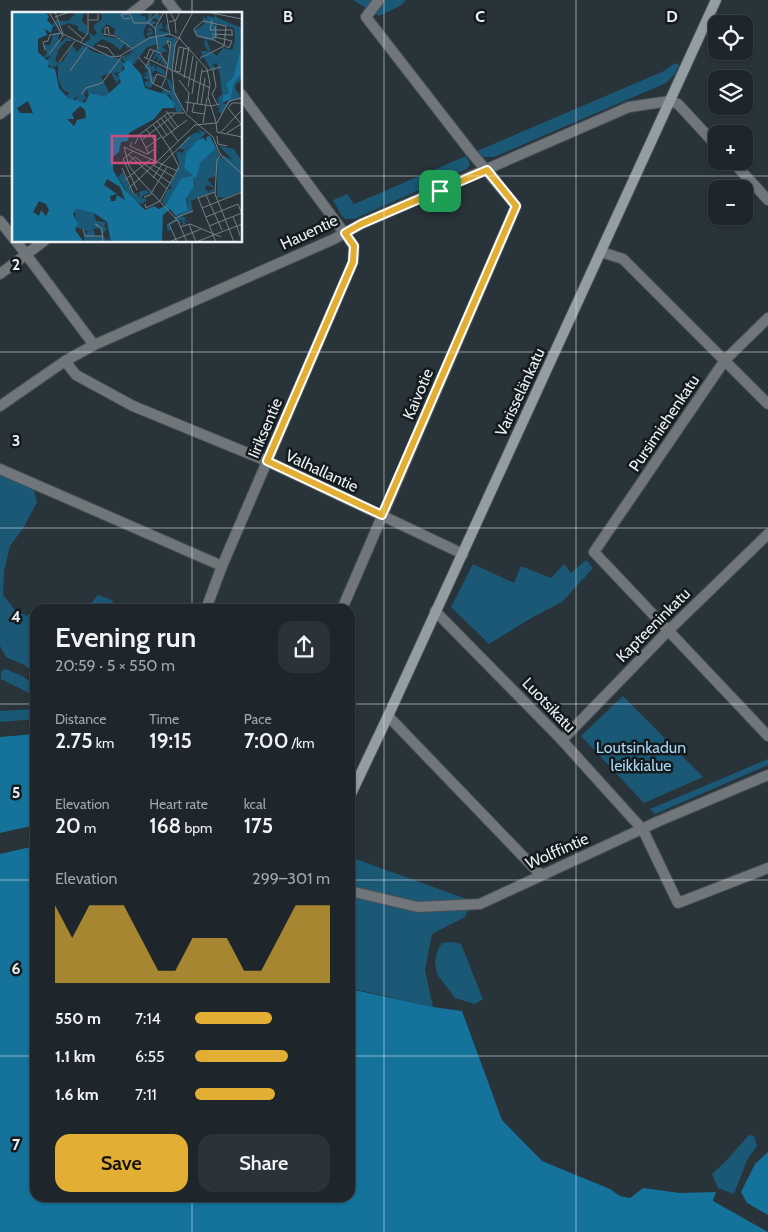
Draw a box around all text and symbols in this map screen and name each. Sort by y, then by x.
text: B [283,7,293,26]
text: C [475,7,485,26]
text: D [666,7,678,26]
inset map [12,12,242,242]
map controls [708,15,753,225]
button: locate [708,15,753,60]
button: layers [708,70,753,115]
button: + [708,125,753,170]
pin [419,170,461,212]
icon: arrive [426,177,454,205]
button: − [708,180,753,225]
street label: Hauentie [277,210,341,254]
text: 2 [12,255,20,274]
street label: Varisselänkatu [491,345,549,439]
street label: Kaivotie [399,366,437,422]
street label: Pursimiehenkatu [625,371,703,475]
street label: Iiriksentie [244,395,286,461]
text: 3 [12,431,20,450]
street label: Valhallantie [283,446,361,496]
street label: Kapteeninkatu [612,584,694,666]
text: 4 [11,607,21,626]
text: Evening run [55,620,196,654]
button: share [278,621,330,673]
text: 20:59 · 5 × 550 m [55,656,175,675]
street label: Luotsikatu [518,674,580,736]
text: Distance [55,710,107,728]
text: Time [149,710,179,728]
text: Pace [244,710,272,728]
text: 2.75 [55,728,93,753]
text: 19:15 [149,728,192,753]
text: 7:00 [244,728,288,753]
text: km [93,734,114,752]
text: /km [288,734,315,752]
park label: Loutsinkadun leikkialue [596,738,686,775]
text: 5 [12,783,20,802]
text: Elevation [55,795,110,813]
text: Heart rate [149,795,208,813]
text: kcal [244,795,266,813]
text: 20 [55,813,81,838]
text: 168 [149,813,181,838]
text: 175 [244,813,273,838]
text: m [81,819,96,837]
text: bpm [181,819,212,837]
street label: Wolffintie [523,829,591,873]
text: Elevation [55,869,118,888]
text: 299–301 m [252,869,330,888]
text: 6 [12,959,21,978]
text: 550 m [55,1009,101,1028]
text: 7:14 [135,1009,161,1028]
text: 1.1 km [55,1047,95,1066]
text: 6:55 [135,1047,165,1066]
text: 1.6 km [55,1085,99,1104]
text: 7:11 [135,1085,157,1104]
button: Save [55,1134,188,1192]
button: Share [198,1134,330,1192]
text: 7 [12,1135,21,1154]

